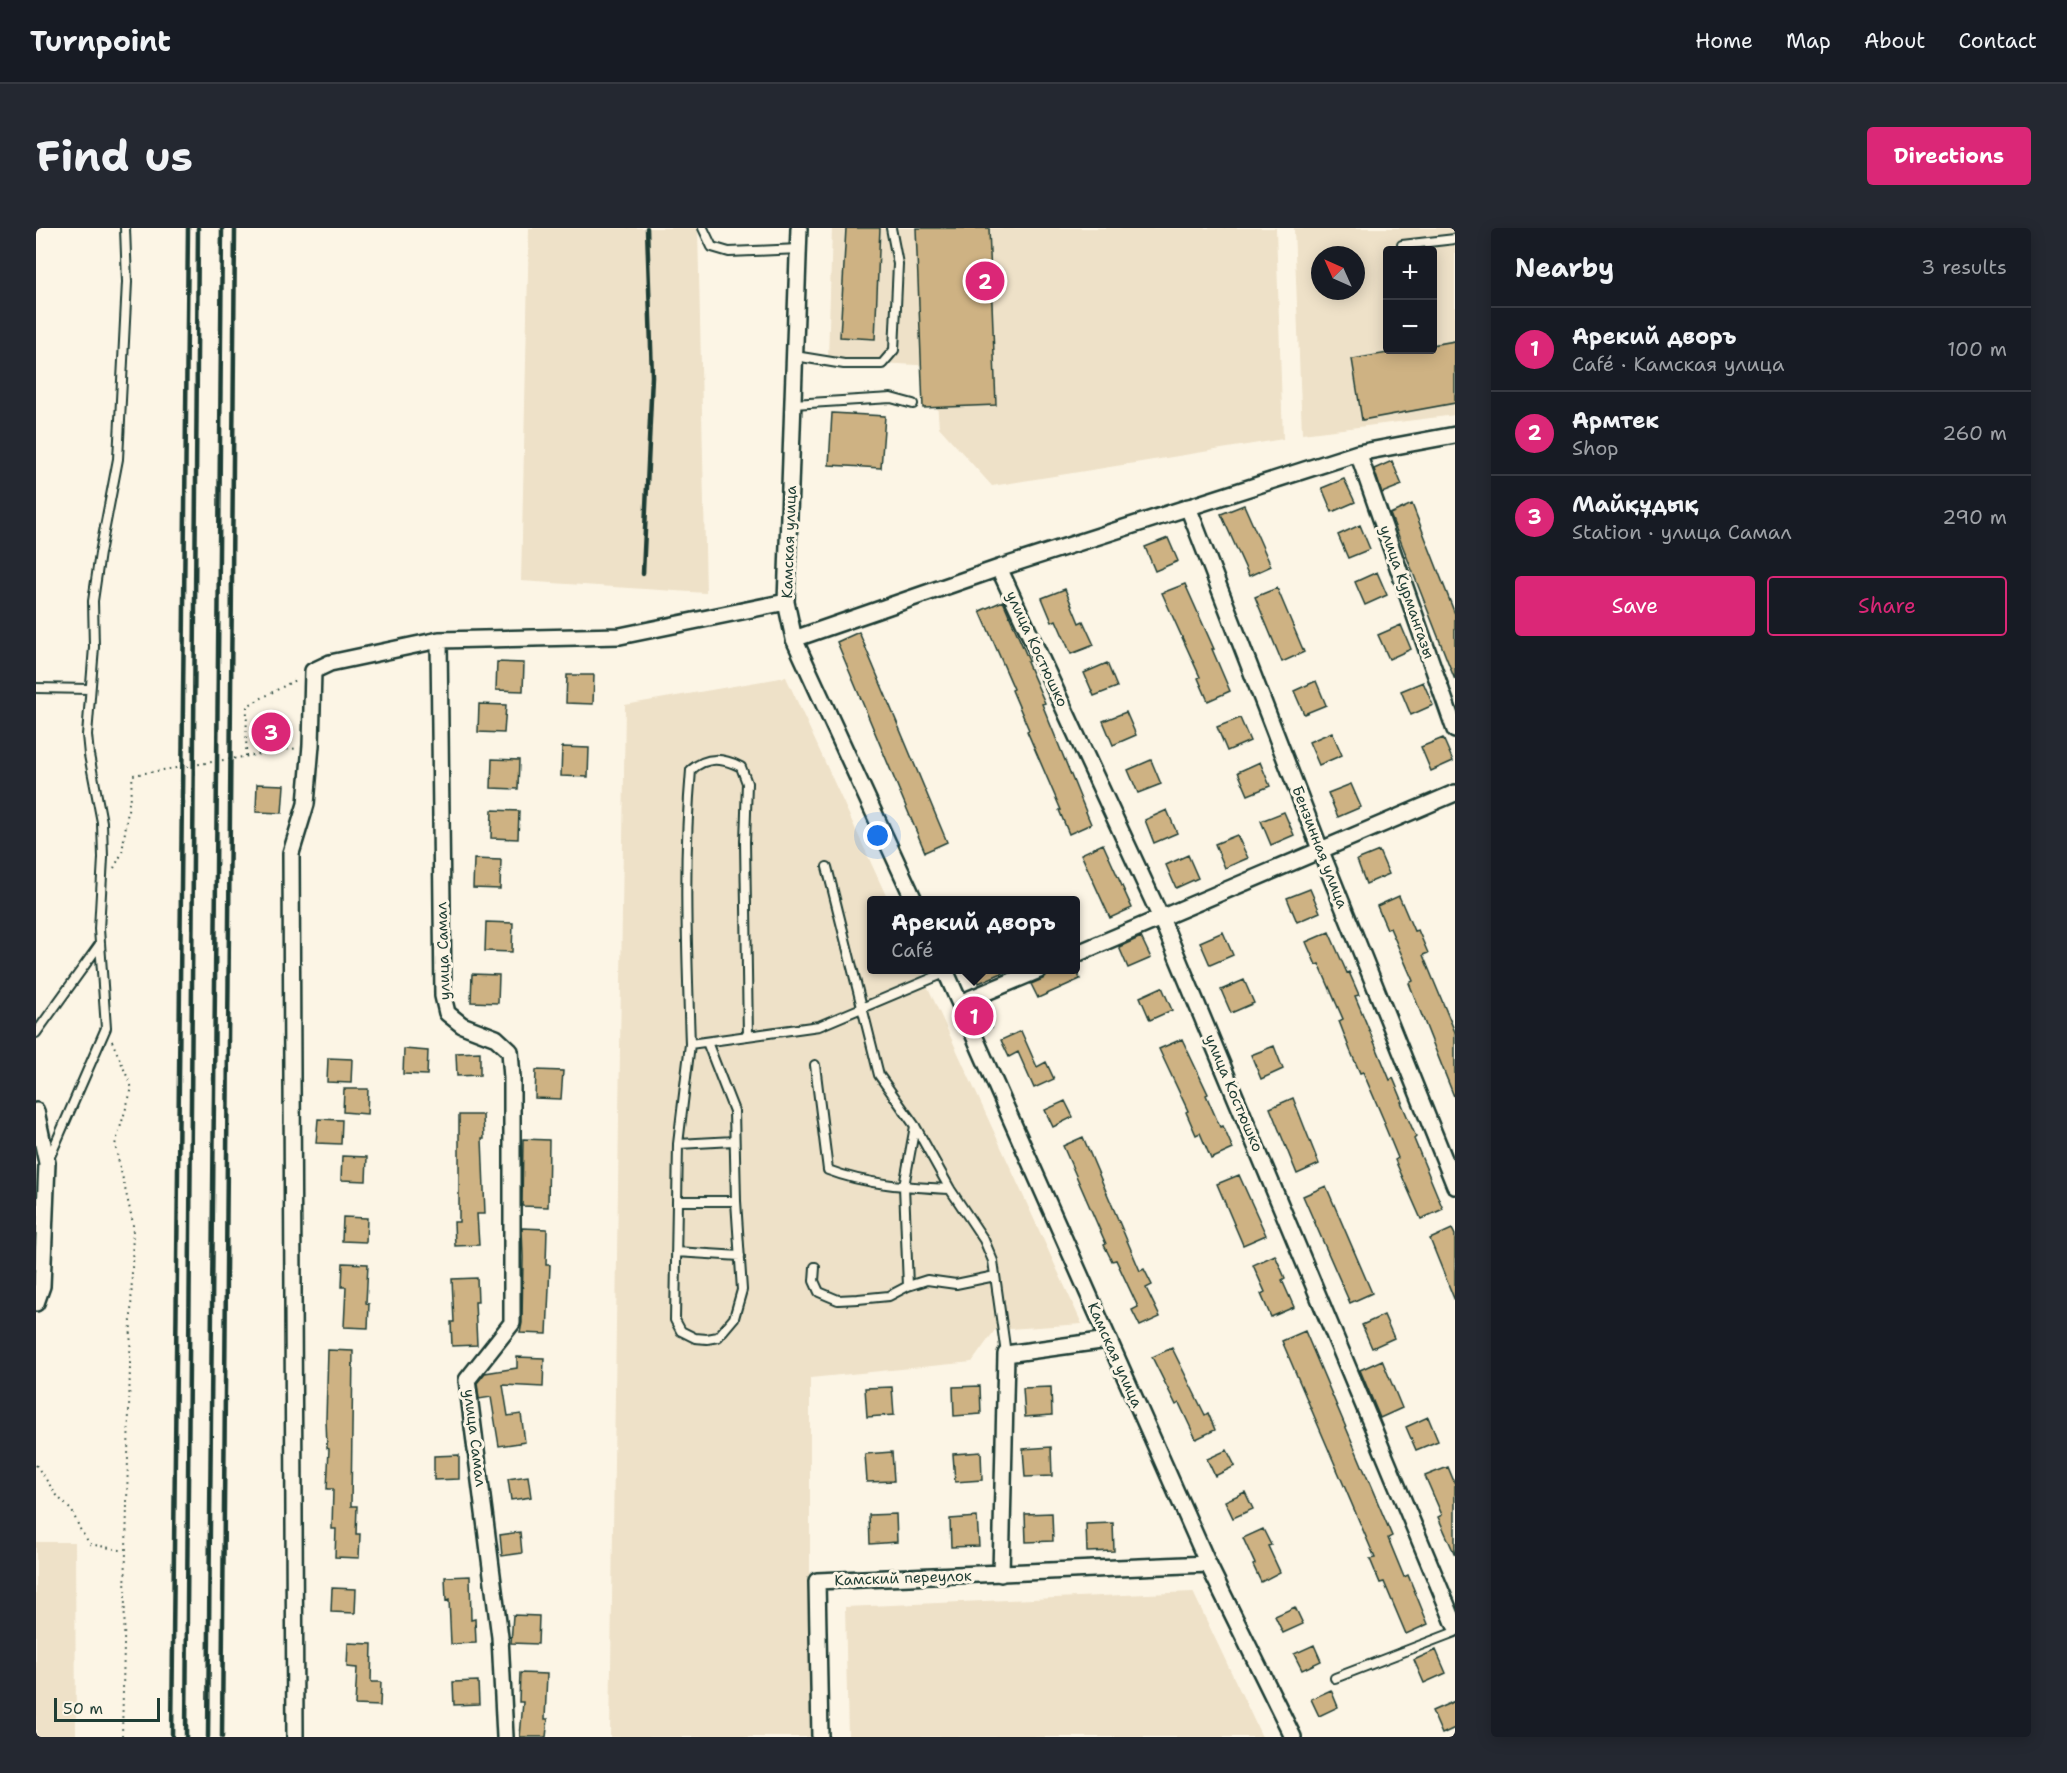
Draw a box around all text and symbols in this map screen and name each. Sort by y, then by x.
text: Turnpoint [30,22,171,60]
text: Home [1695,27,1753,55]
text: Map [1786,27,1831,55]
text: About [1864,27,1925,55]
text: Contact [1958,27,2037,55]
button: Directions [1867,127,2031,185]
text: Find us [36,128,193,184]
north arrow [1311,246,1365,300]
map controls [1383,246,1437,354]
button: + [1383,246,1437,300]
text: Nearby [1515,250,1614,285]
text: 3 results [1921,254,2007,280]
pin: 2 [966,259,1004,304]
button: − [1383,300,1437,354]
text: Арекий дворъ [1572,322,1736,351]
text: 1 [1530,336,1539,362]
text: 100 m [1947,336,2007,362]
text: Café · Камская улица [1572,351,1784,377]
text: Армтек [1572,406,1659,435]
text: 2 [1528,420,1542,446]
text: 260 m [1942,420,2007,446]
text: Shop [1572,435,1619,461]
street label: Камская улица [777,484,801,599]
text: Майқұдық [1572,490,1698,519]
text: 3 [1528,504,1542,530]
text: 290 m [1942,504,2007,530]
text: Station · улица Самал [1572,519,1792,545]
street label: улица Курмангазы [1375,523,1439,661]
button: Save [1515,576,1755,636]
button: Share [1767,576,2007,636]
street label: улица Костюшко [1001,588,1073,710]
pin: 3 [252,710,290,754]
street label: Бензинная улица [1287,783,1353,912]
your location [863,821,892,850]
popup [867,896,1080,974]
street label: улица Самал [431,901,455,1000]
text: Арекий дворъ [891,908,1056,937]
text: Café [891,937,933,963]
pin: 1 [954,994,994,1038]
street label: улица Костюшко [1200,1031,1268,1155]
street label: Камская улица [1083,1299,1147,1411]
street label: улица Самал [459,1388,491,1489]
street label: Камский переулок [834,1566,972,1590]
scale bar [54,1695,160,1722]
text: 50 m [63,1698,103,1719]

